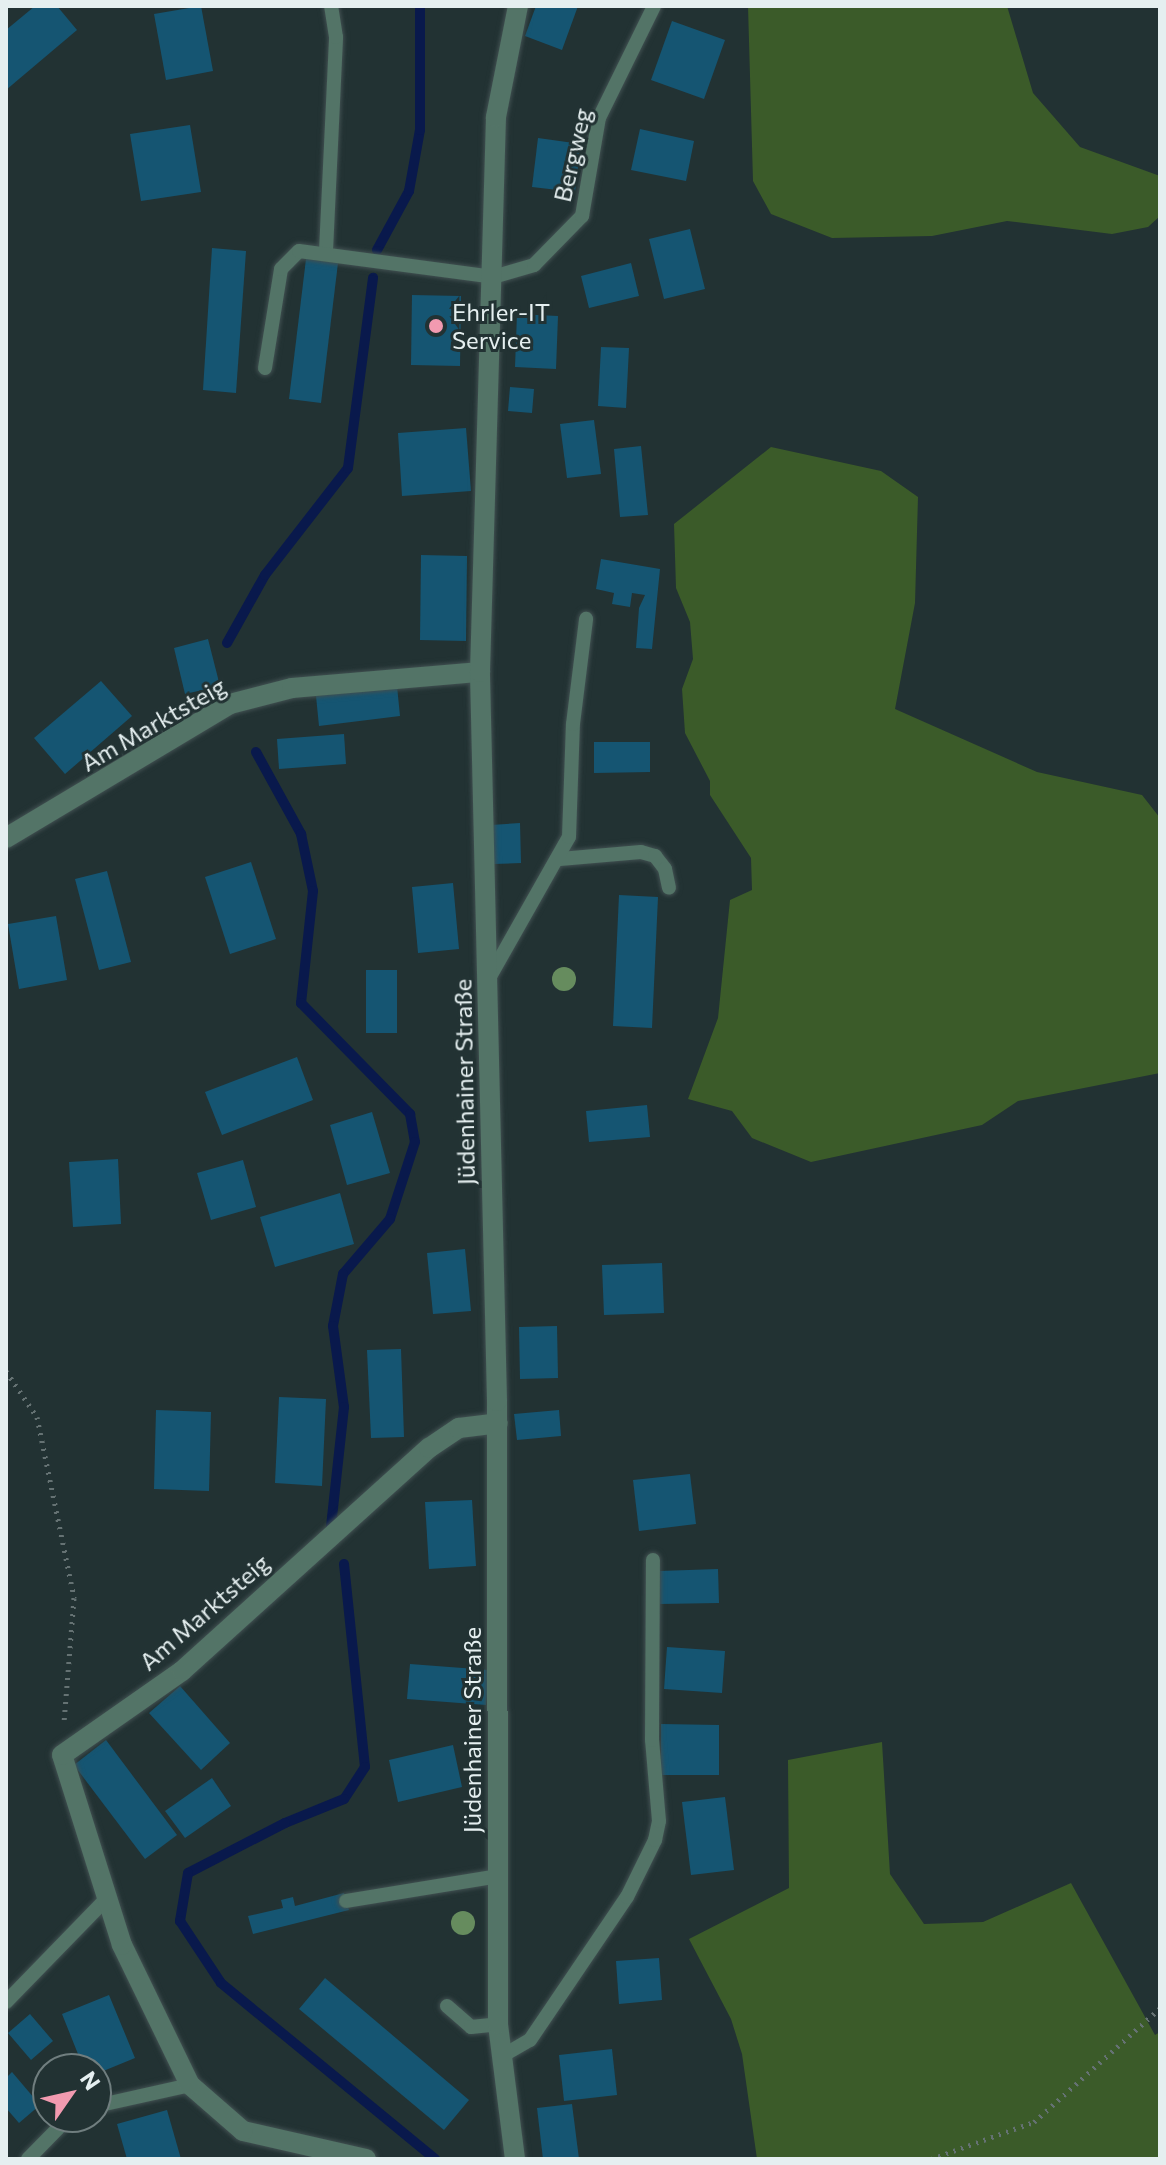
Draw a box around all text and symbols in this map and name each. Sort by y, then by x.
street label: Bergweg [547,105,597,205]
place label: Ehrler-IT Service [452,298,550,354]
marker: Ehrler-IT Service [427,317,445,335]
street label: Am Marktsteig [76,671,230,777]
street label: Jüdenhainer Straße [448,979,480,1185]
street label: Am Marktsteig [133,1548,275,1676]
street label: Jüdenhainer Straße [458,1627,486,1833]
north arrow [32,2053,112,2133]
text: N [75,2066,106,2095]

